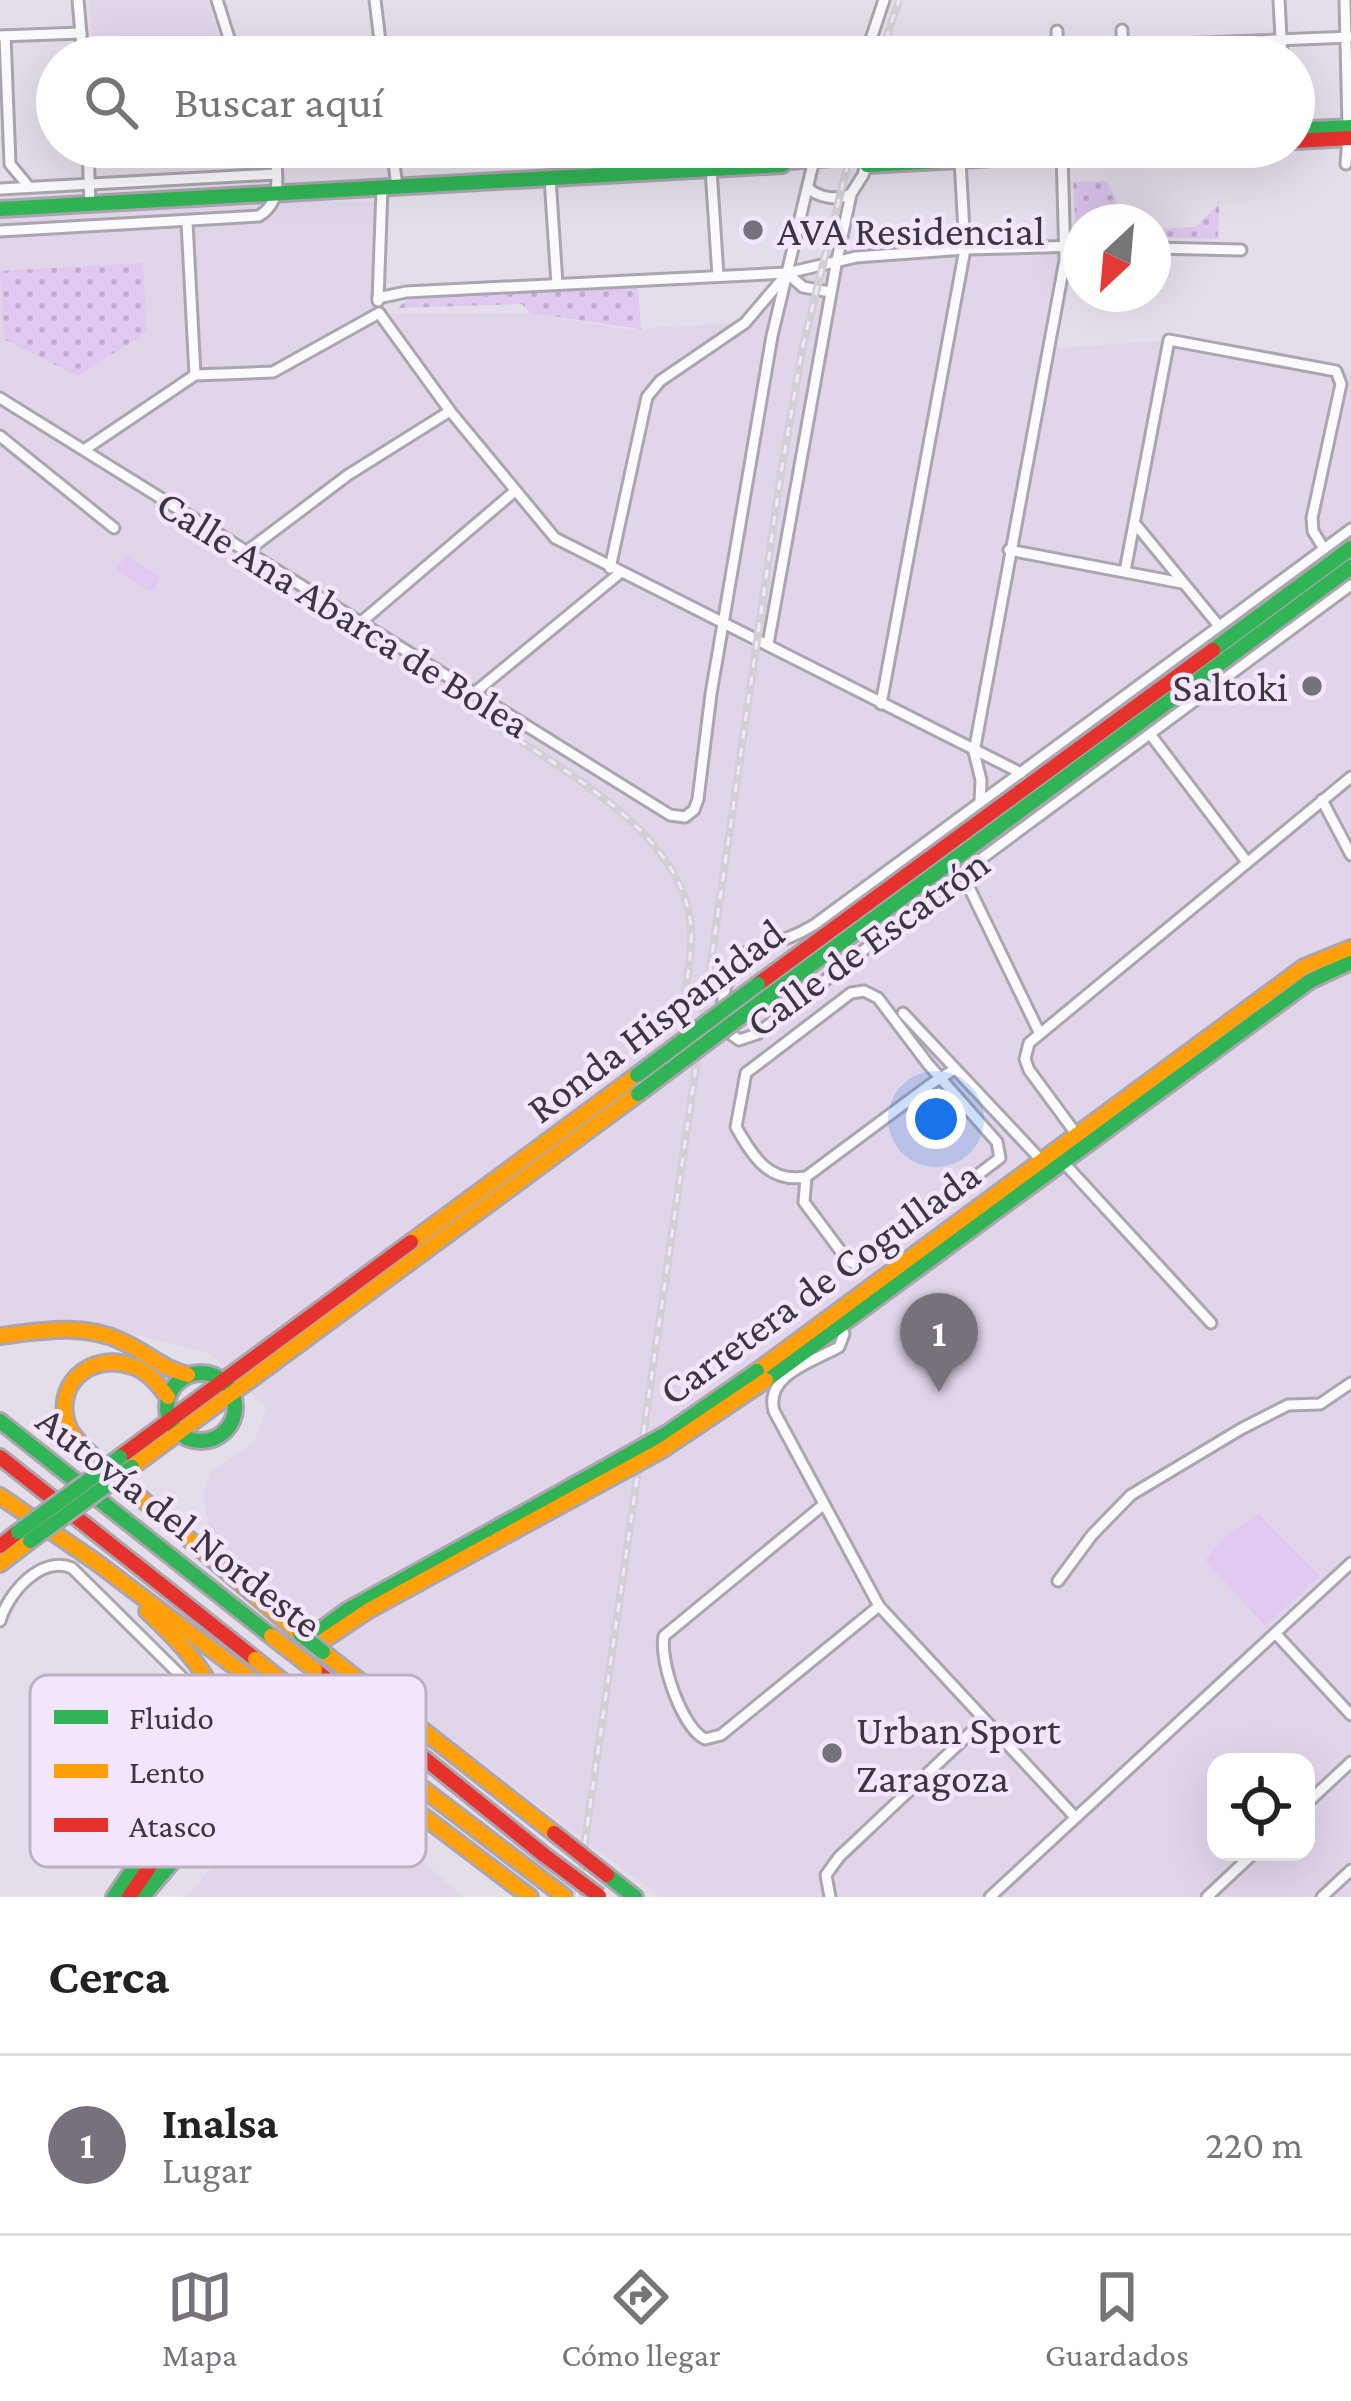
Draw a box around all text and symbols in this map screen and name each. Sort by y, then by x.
search box [36,36,1315,168]
icon: search [78,69,144,135]
text: Buscar aquí [174,77,384,127]
north arrow [1063,204,1171,312]
place label: AVA Residencial [777,207,1045,254]
marker: AVA Residencial [740,217,766,243]
street label: Calle Ana Abarca de Bolea [149,479,539,747]
place label: Saltoki [1172,663,1288,710]
marker: Saltoki [1299,673,1325,699]
street label: Calle de Escatrón [737,839,998,1046]
street label: Ronda Hispanidad [518,909,793,1132]
your location [906,1089,966,1149]
street label: Carretera de Cogullada [650,1150,989,1414]
pin: 1 [900,1293,978,1392]
street label: Autovía del Nordeste [28,1396,332,1647]
legend [30,1675,426,1867]
text: Fluido [129,1699,214,1736]
place label: Urban Sport Zaragoza [856,1706,1062,1801]
marker: Urban Sport Zaragoza [819,1740,845,1766]
text: Lento [129,1753,205,1790]
map controls [1207,1753,1315,1861]
button: locate [1207,1753,1315,1861]
text: Atasco [129,1807,216,1844]
text: Cerca [48,1947,169,2004]
text: Inalsa [162,2098,278,2148]
text: 1 [80,2123,94,2166]
text: 220 m [1205,2123,1303,2166]
text: Lugar [162,2148,252,2191]
tab: Mapa [162,2264,237,2373]
tab: Cómo llegar [561,2264,721,2373]
tab: Guardados [1045,2264,1189,2373]

